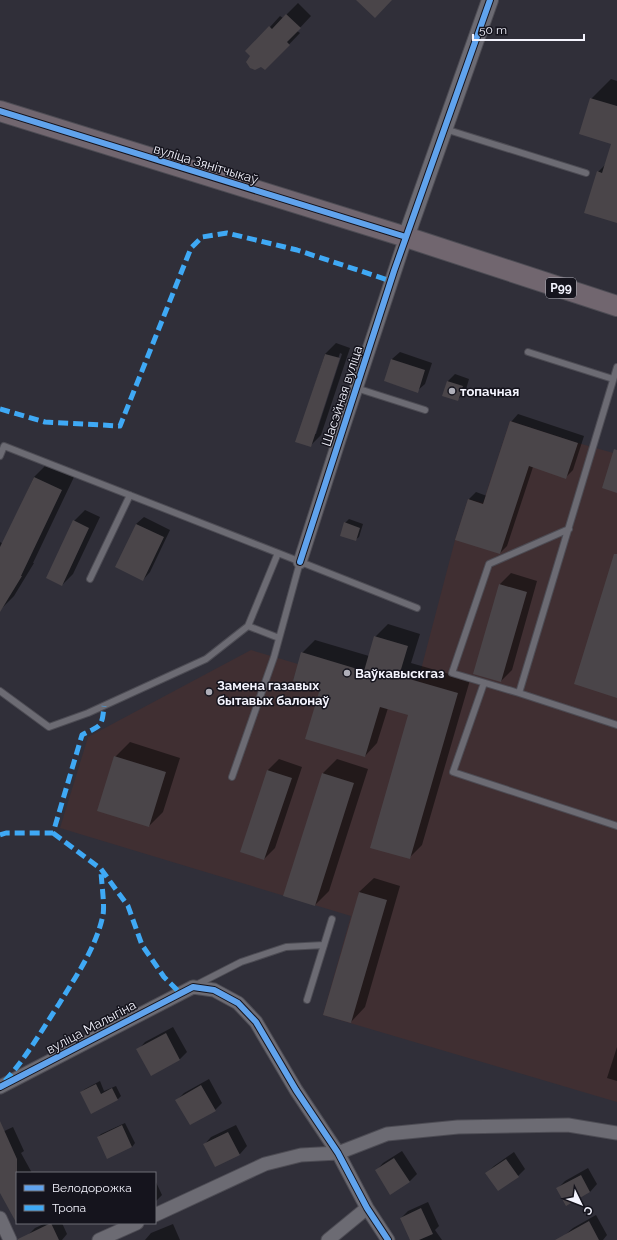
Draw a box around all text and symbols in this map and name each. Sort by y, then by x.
scale bar [473,16,584,42]
text: 50 m [479,23,507,37]
street label: вуліца Зянітчыкаў [152,141,260,187]
road number: Р99 [546,278,576,298]
street label: Шасэйная вуліца [319,344,365,448]
place label: топачная [460,384,519,399]
marker: топачная [447,386,457,396]
place label: Ваўкавыскгаз [355,666,445,681]
marker: Ваўкавыскгаз [342,668,352,678]
place label: Замена газавых бытавых балонаў [217,678,329,708]
marker: Замена газавых бытавых балонаў [204,687,214,697]
street label: вуліца Малыгіна [44,997,138,1057]
legend [16,1172,156,1224]
text: Велодорожка [52,1181,132,1195]
north arrow [561,1184,601,1224]
text: Тропа [52,1201,86,1215]
text: С [580,1203,595,1218]

